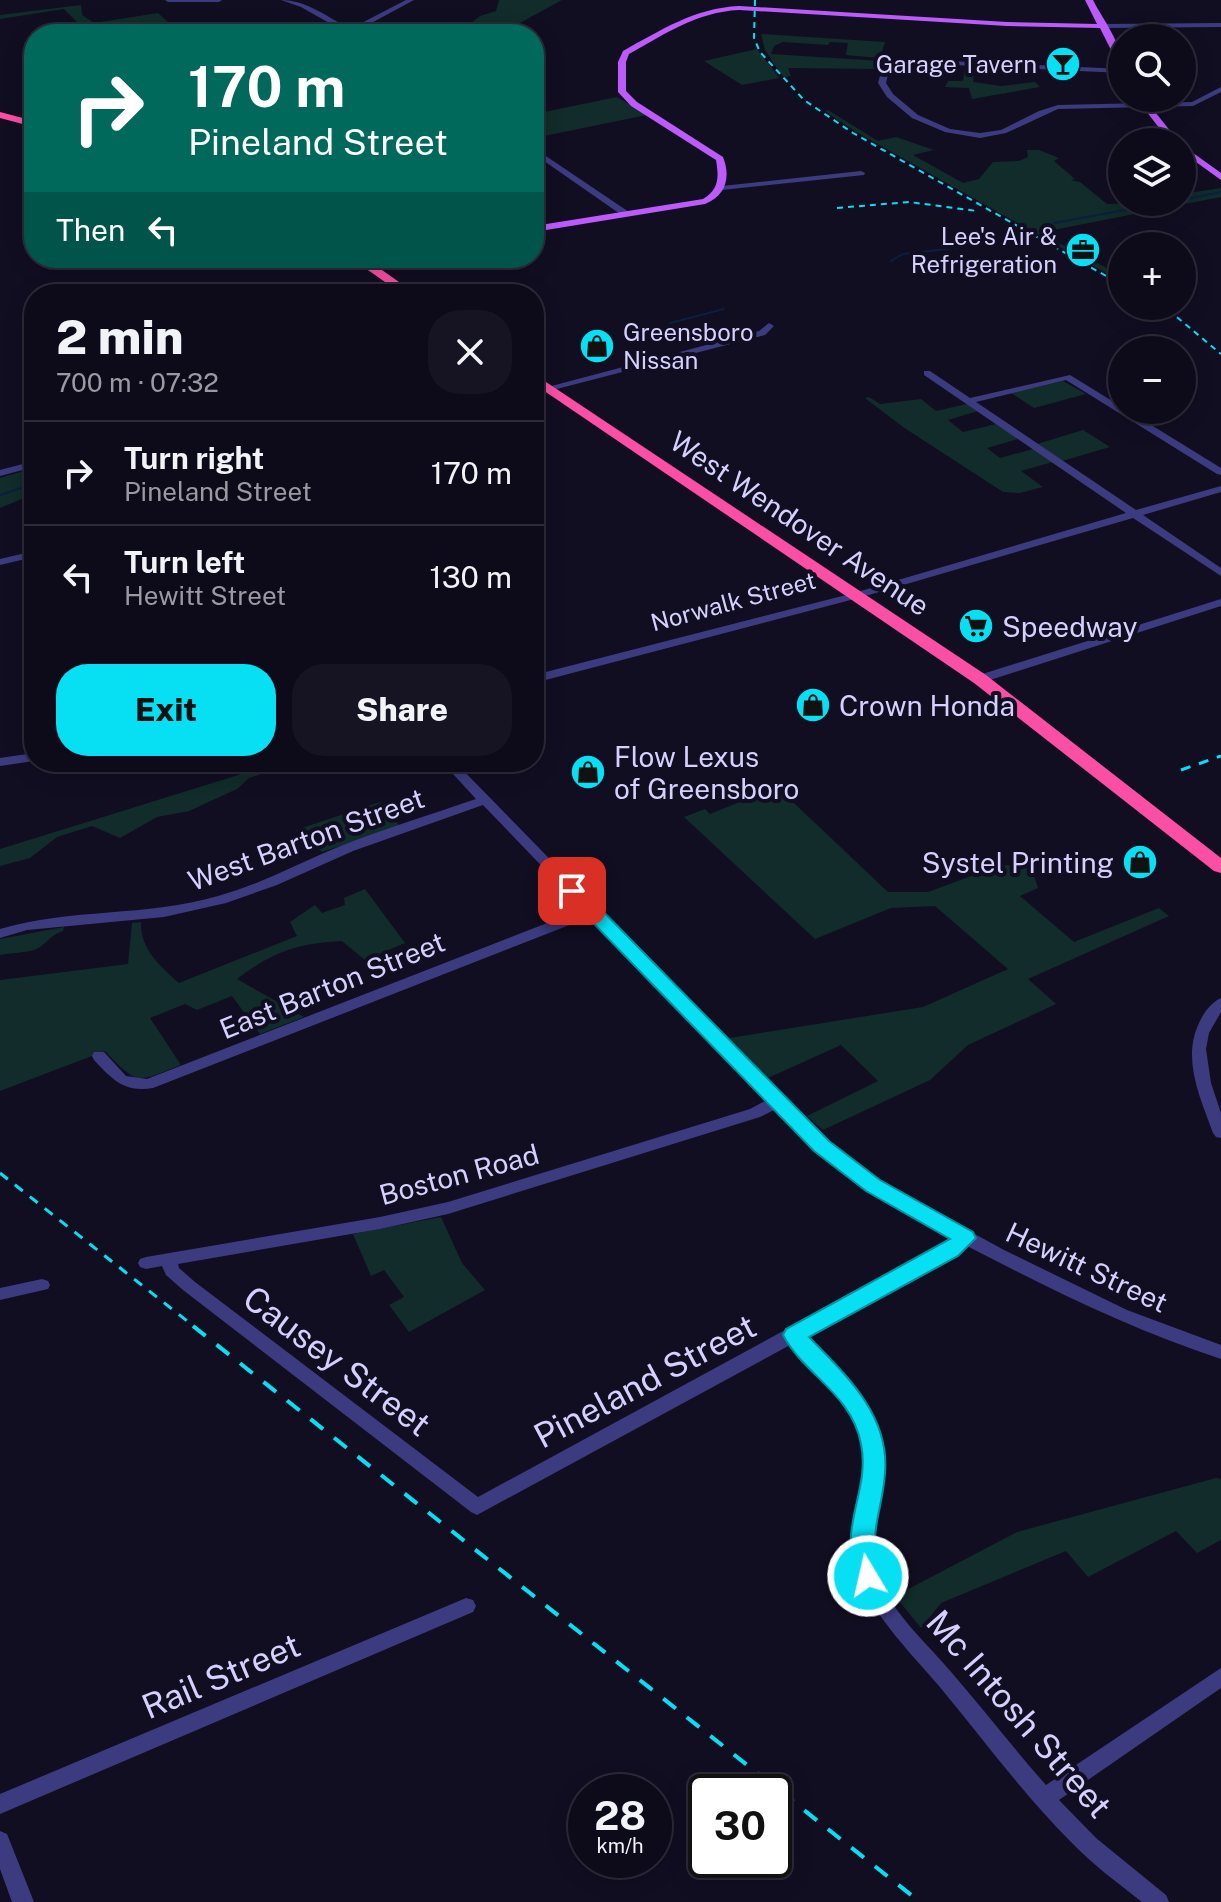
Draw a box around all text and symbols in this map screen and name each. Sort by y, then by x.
map controls [1108,24,1196,424]
button: search [1108,24,1196,112]
bar icon: Garage Tavern [1044,45,1082,83]
place label: Garage Tavern [876,50,1037,78]
text: 170 m [188,54,345,120]
icon: right [56,56,160,160]
text: Pineland Street [188,121,448,163]
button: layers [1108,128,1196,216]
icon: left [141,208,185,252]
text: Then [56,212,125,248]
place label: Lee's Air & Refrigeration [911,222,1057,278]
office icon: Lee's Air & Refrigeration [1064,231,1102,269]
button: + [1108,232,1196,320]
text: 2 min [56,308,184,365]
button: close [428,310,512,394]
place label: Greensboro Nissan [623,318,754,374]
shop icon: Greensboro Nissan [578,327,616,365]
button: − [1108,336,1196,424]
text: 700 m · 07:32 [56,367,219,398]
street label: West Wendover Avenue [664,424,936,622]
text: Turn right [124,440,264,476]
icon: right [56,451,100,495]
text: 170 m [431,455,512,491]
text: Pineland Street [124,476,312,507]
text: Turn left [124,544,245,580]
icon: left [56,555,100,599]
text: 130 m [429,559,512,595]
street label: Norwalk Street [648,566,818,636]
text: Hewitt Street [124,580,286,611]
supermarket icon: Speedway [957,607,995,645]
place label: Speedway [1002,610,1137,643]
button: Exit [56,664,276,756]
button: Share [292,664,512,756]
shop icon: Crown Honda [794,686,832,724]
place label: Crown Honda [839,689,1015,722]
place label: Flow Lexus of Greensboro [614,740,799,805]
shop icon: Flow Lexus of Greensboro [569,753,607,791]
street label: West Barton Street [184,781,428,897]
shop icon: Systel Printing [1121,843,1159,881]
place label: Systel Printing [922,846,1114,879]
pin [538,857,606,925]
icon: arrive [550,869,594,913]
street label: East Barton Street [215,925,449,1045]
street label: Boston Road [375,1137,543,1211]
street label: Hewitt Street [1001,1215,1173,1319]
street label: Causey Street [236,1278,438,1444]
street label: Pineland Street [527,1306,763,1456]
position arrow [826,1534,910,1618]
street label: Mc Intosh Street [918,1602,1120,1826]
street label: Rail Street [136,1625,306,1727]
speed limit sign: 30 [688,1774,792,1878]
text: 28 [594,1792,646,1839]
text: km/h [596,1834,644,1858]

